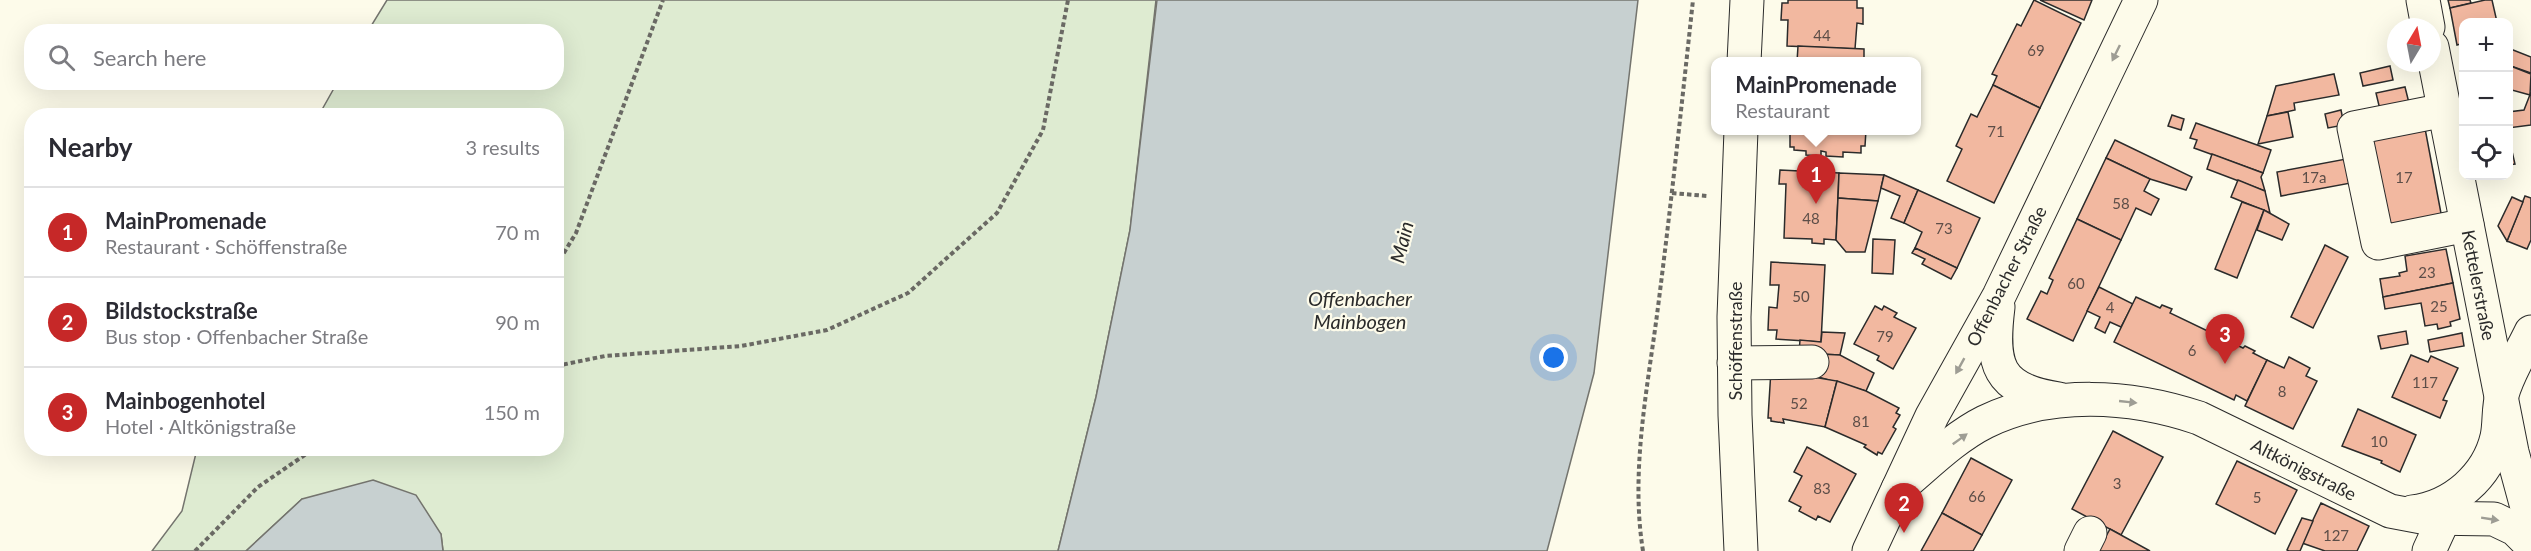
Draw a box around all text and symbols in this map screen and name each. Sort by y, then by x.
north arrow [2387,18,2441,72]
map controls [2459,18,2513,180]
button: + [2459,18,2513,72]
search box [24,24,564,90]
house number: 44 [1813,26,1831,44]
icon: search [45,41,78,74]
house number: 69 [2027,41,2045,59]
text: Search here [93,44,206,71]
one-way arrow [2111,44,2120,61]
popup [1711,57,1921,135]
text: MainPromenade [1735,71,1897,98]
button: − [2459,72,2513,126]
text: Restaurant [1735,98,1830,122]
house number: 71 [1987,122,2005,140]
button: locate [2459,126,2513,180]
text: Nearby [48,131,133,163]
text: 3 results [465,135,540,159]
pin: 1 [1796,154,1836,204]
house number: 17a [2302,168,2326,186]
house number: 17 [2395,168,2413,186]
house number: 58 [2112,194,2130,212]
street label: Offenbacher Straße [1961,202,2051,350]
text: MainPromenade [105,207,266,234]
house number: 48 [1802,209,1820,227]
water label: Main [1384,219,1418,265]
house number: 73 [1935,219,1953,237]
text: 1 [62,220,73,244]
text: 70 m [495,220,540,244]
street label: Kettelerstraße [2457,228,2501,342]
text: Restaurant · Schöffenstraße [105,234,347,258]
house number: 23 [2418,263,2436,281]
house number: 60 [2067,274,2085,292]
street label: Schöffenstraße [1724,281,1746,401]
water label: Offenbacher Mainbogen [1308,286,1413,333]
house number: 50 [1792,287,1810,305]
text: Bildstockstraße [105,297,258,324]
house number: 25 [2430,297,2448,315]
house number: 4 [2106,298,2115,316]
text: 2 [62,310,73,334]
text: 90 m [495,310,540,334]
pin: 3 [2206,314,2244,364]
text: Bus stop · Offenbacher Straße [105,324,368,348]
house number: 79 [1876,327,1894,345]
house number: 6 [2188,341,2197,359]
your location [1539,343,1568,372]
one-way arrow [1955,358,1965,375]
house number: 117 [2412,373,2438,391]
house number: 8 [2278,382,2286,400]
text: Mainbogenhotel [105,387,265,414]
house number: 52 [1790,394,1808,412]
one-way arrow [2119,397,2138,407]
text: 3 [62,400,73,424]
text: 150 m [484,400,540,424]
house number: 81 [1852,412,1870,430]
text: Hotel · Altkönigstraße [105,414,296,438]
house number: 10 [2370,432,2388,450]
one-way arrow [1952,433,1968,445]
street label: Altkönigstraße [2248,433,2360,505]
house number: 3 [2113,474,2121,492]
house number: 83 [1813,479,1831,497]
pin: 2 [1884,484,1924,533]
house number: 66 [1968,487,1986,505]
house number: 5 [2253,488,2261,506]
one-way arrow [2480,515,2499,524]
house number: 127 [2323,526,2349,544]

